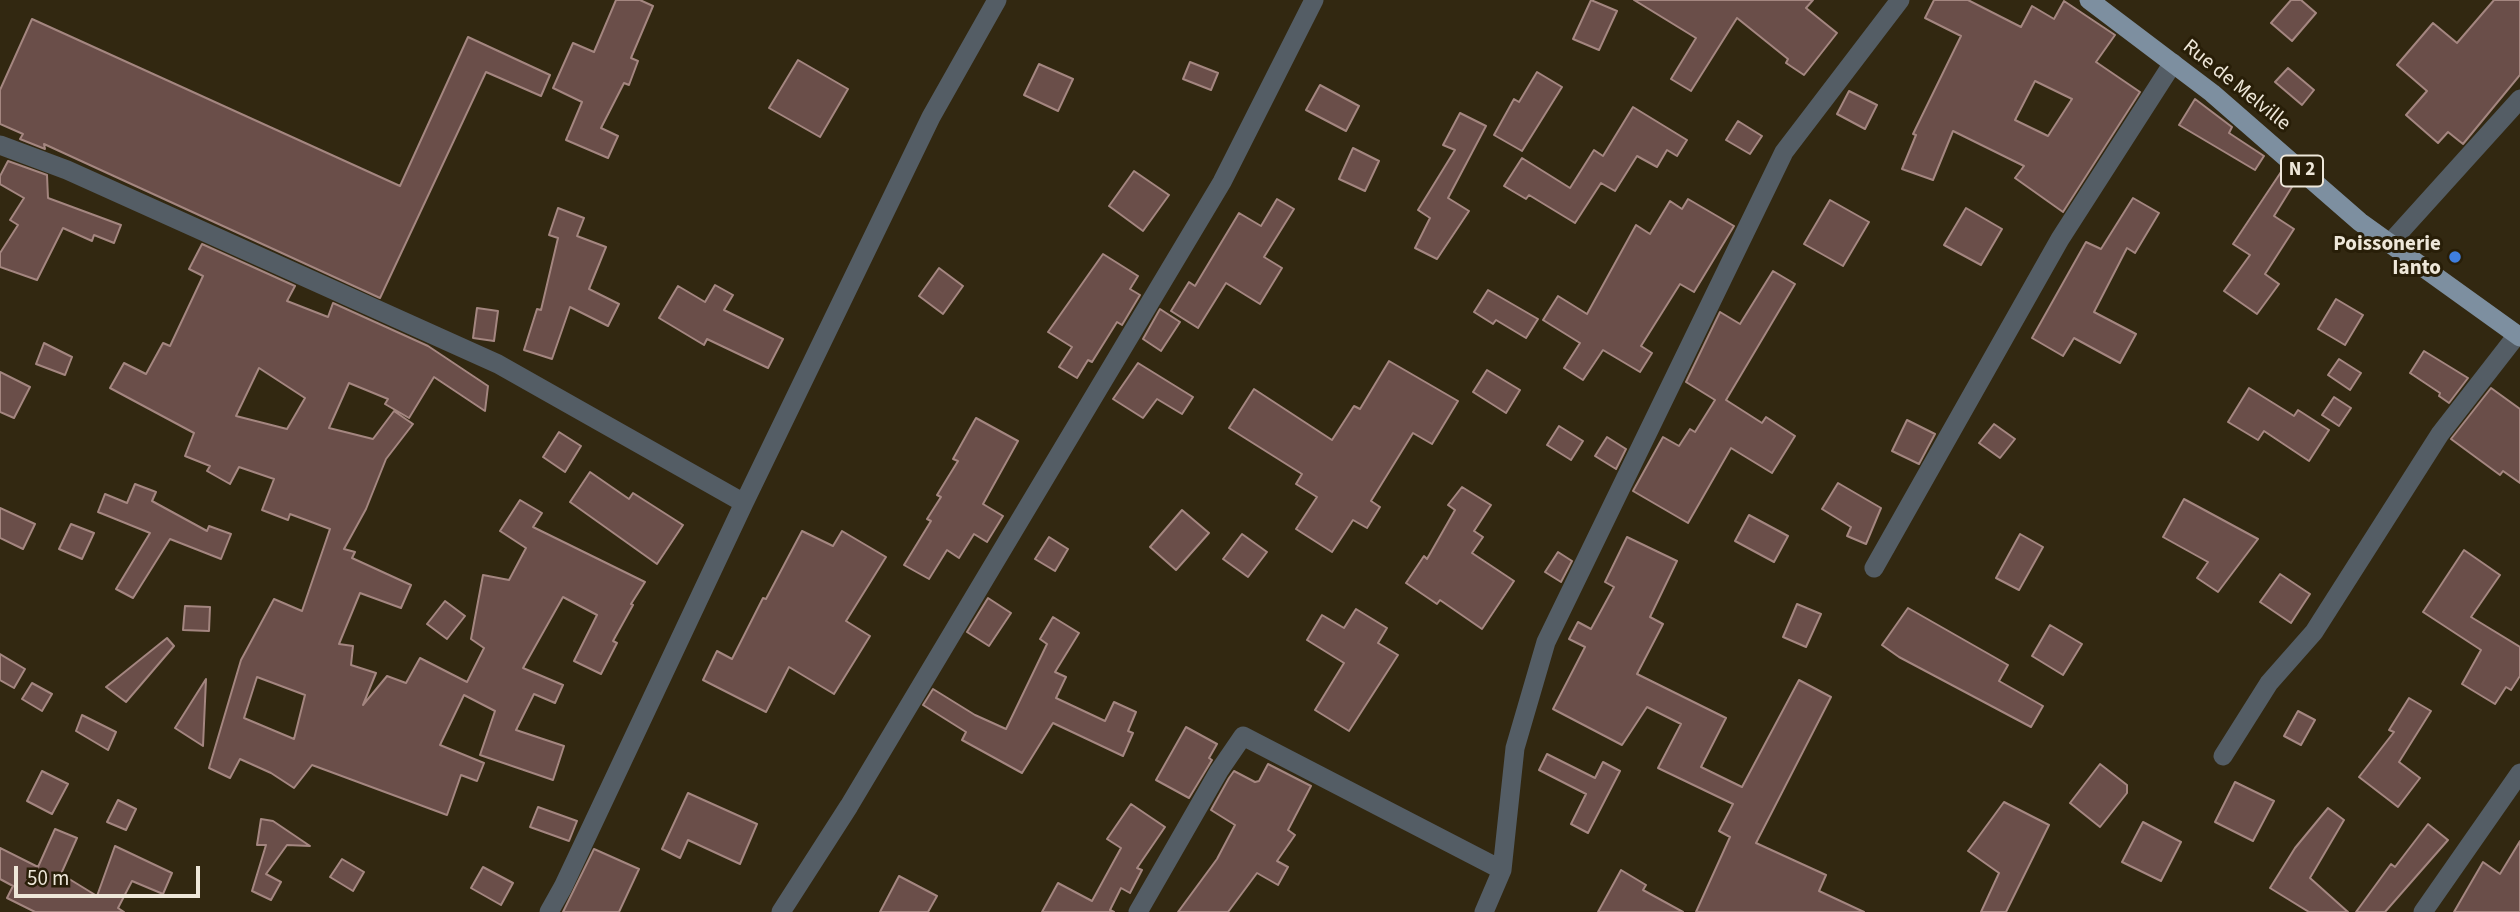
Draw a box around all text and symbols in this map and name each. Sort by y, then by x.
street label: Rue de Melville [2177,35,2295,137]
road number: N 2 [2281,155,2323,186]
place label: Poissonerie Ianto [2333,232,2441,282]
marker: Poissonerie Ianto [2447,249,2463,265]
scale bar [18,852,203,896]
text: 50 m [27,863,69,893]

